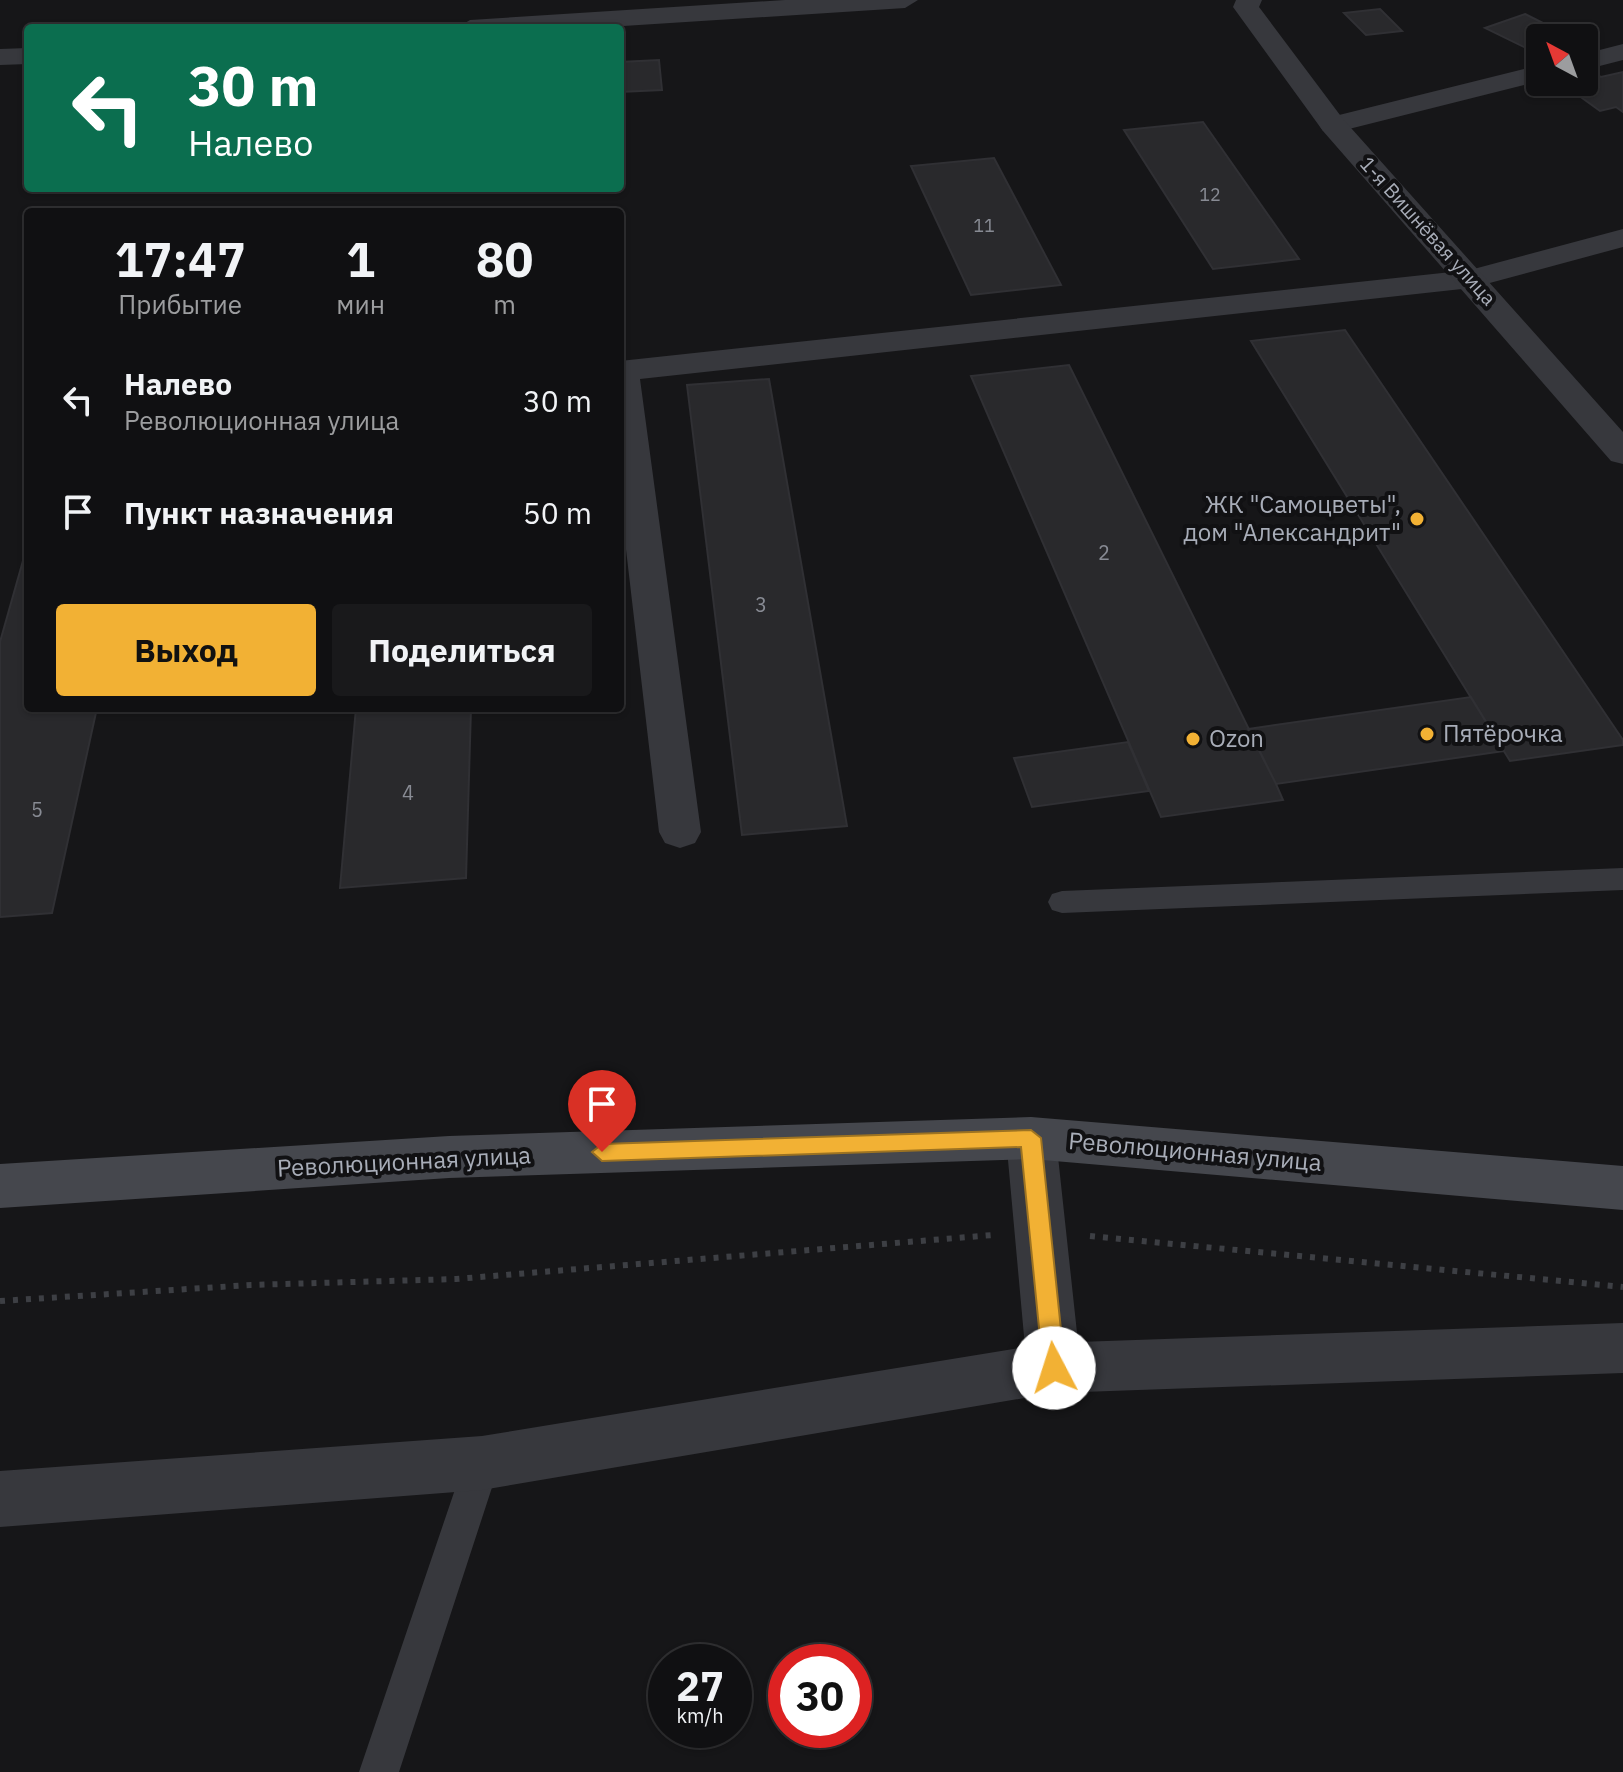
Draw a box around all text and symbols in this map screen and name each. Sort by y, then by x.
north arrow [1526,24,1598,96]
map controls [1526,24,1598,96]
text: 30 m [188,49,318,121]
icon: left [56,56,160,160]
text: Налево [188,119,313,166]
street label: 1-я Вишнёвая улица [1354,150,1503,311]
house number: 12 [1199,183,1221,206]
house number: 11 [973,214,995,237]
text: 17:47 [115,228,246,290]
text: 1 [346,228,375,290]
text: 80 [476,228,533,290]
text: Прибытие [118,287,242,321]
text: мин [336,287,385,321]
text: m [493,287,516,321]
text: Налево [124,364,232,403]
icon: left [56,378,100,422]
text: 30 m [523,381,592,420]
text: Революционная улица [124,403,399,437]
place label: ЖК "Самоцветы", дом "Александрит" [1183,488,1401,548]
icon: arrive [56,490,100,534]
text: Пункт назначения [124,493,394,532]
text: 50 m [523,493,592,532]
marker: ЖК "Самоцветы", дом "Александрит" [1408,510,1426,528]
house number: 2 [1098,539,1110,566]
house number: 3 [755,591,767,618]
button: Выход [56,604,316,696]
button: Поделиться [332,604,592,696]
place label: Пятёрочка [1443,717,1563,749]
place label: Ozon [1209,722,1264,754]
marker: Пятёрочка [1418,725,1436,743]
marker: Ozon [1184,730,1202,748]
house number: 4 [402,779,414,806]
house number: 5 [31,796,43,823]
pin [568,1070,636,1152]
icon: arrive [580,1082,624,1126]
street label: Революционная улица [1067,1124,1323,1178]
street label: Революционная улица [276,1138,532,1184]
position arrow [1012,1326,1096,1410]
speed limit sign: 30 [768,1644,872,1748]
text: 27 [676,1660,724,1712]
text: km/h [676,1702,724,1729]

